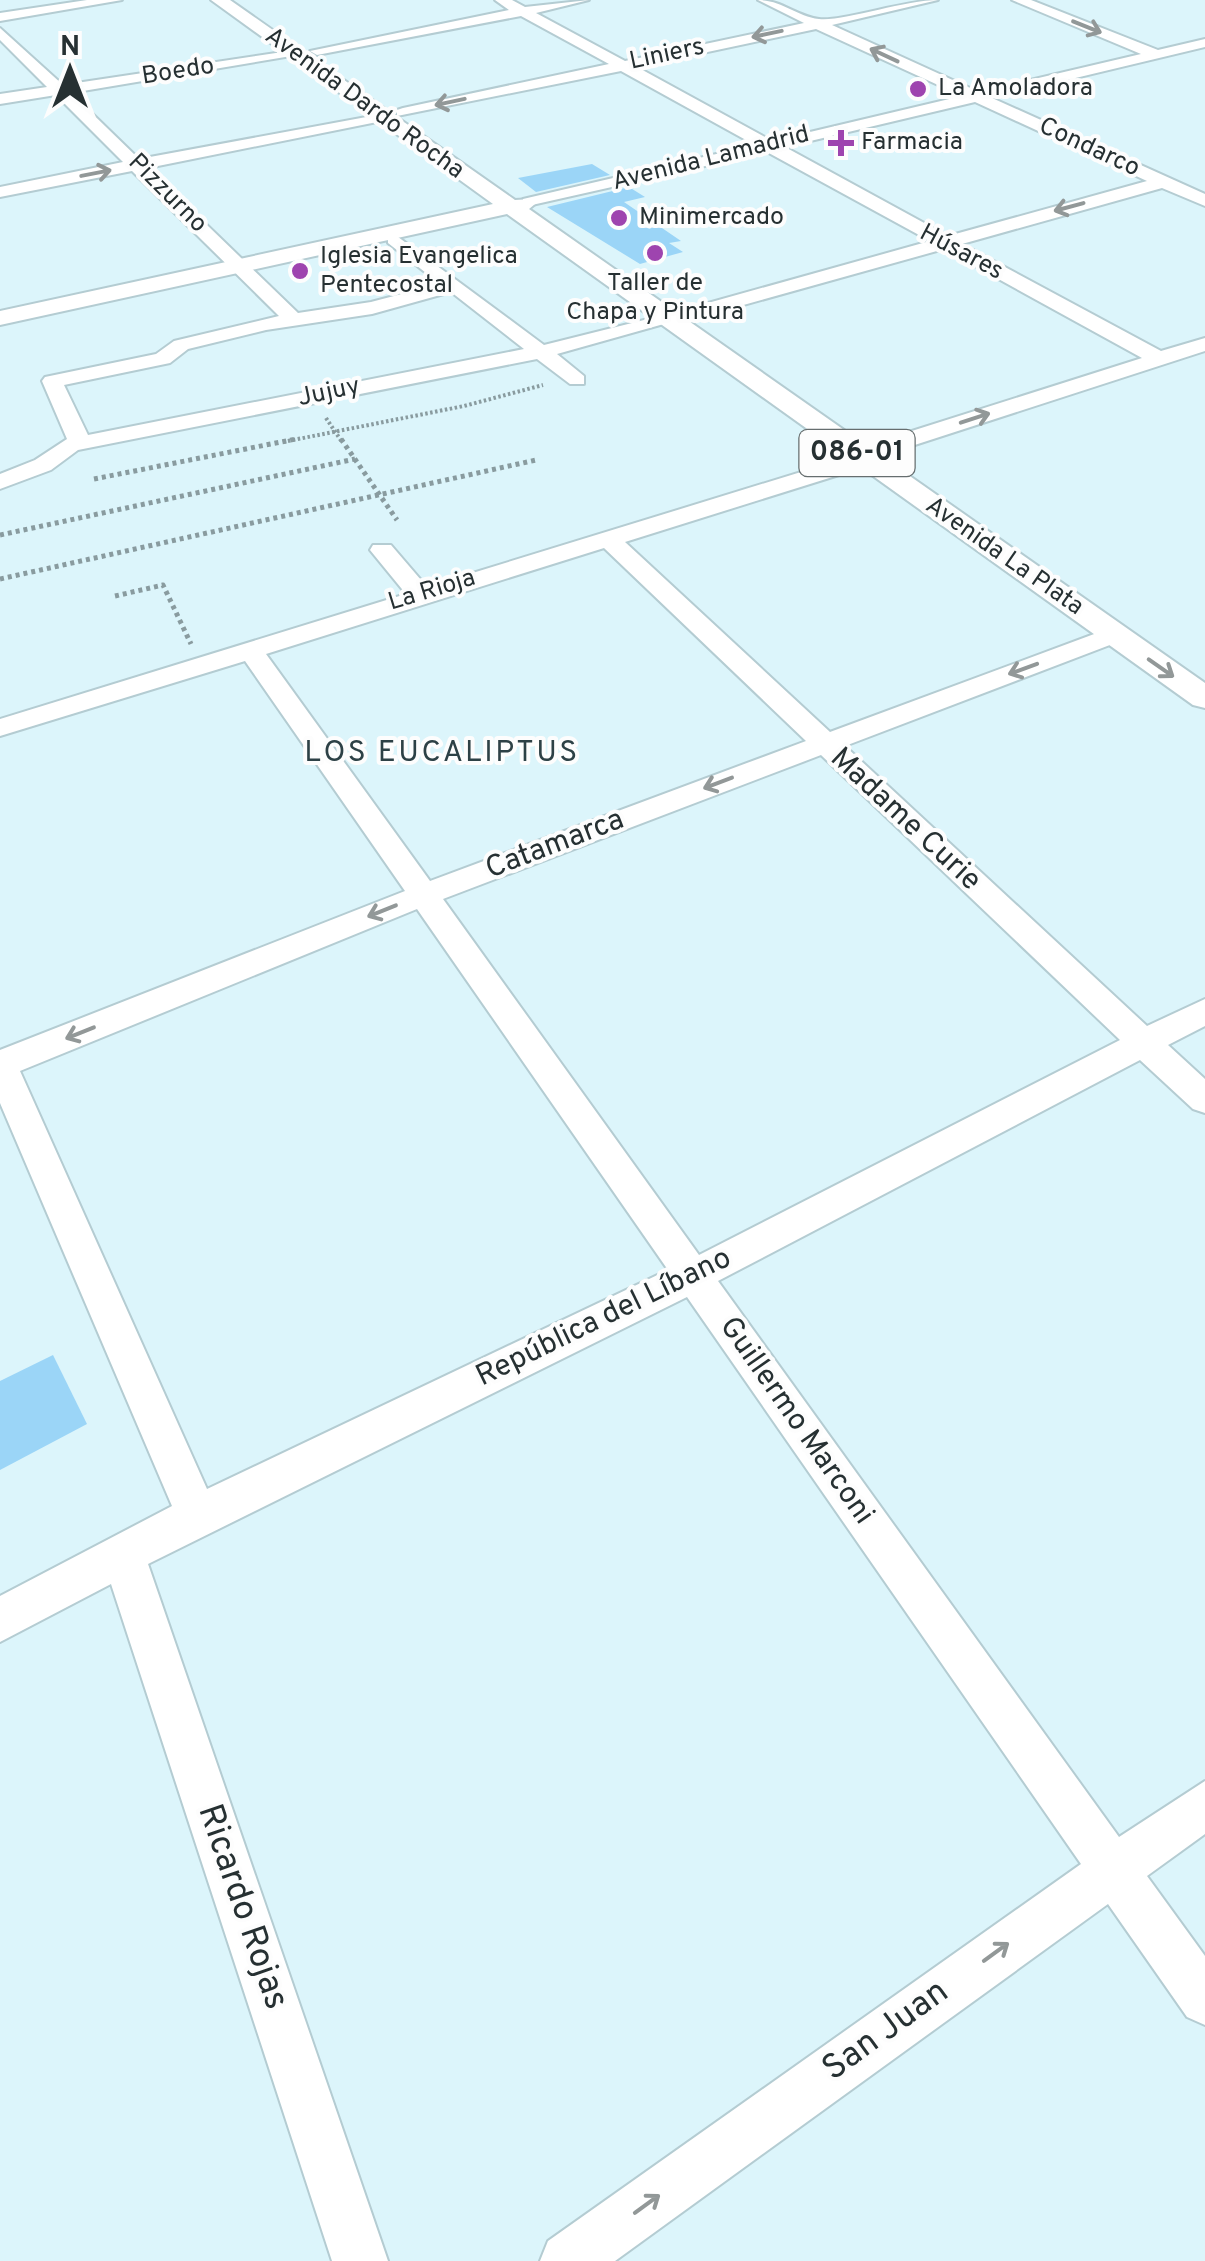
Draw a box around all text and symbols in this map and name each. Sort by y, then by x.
north arrow [20,20,120,120]
one-way arrow [1071,20,1102,38]
street label: Avenida Dardo Rocha [258,21,470,187]
one-way arrow [752,26,784,45]
text: N [60,30,80,66]
street label: Liniers [627,31,707,79]
one-way arrow [870,45,900,63]
street label: Boedo [140,50,216,94]
place label: La Amoladora [938,73,1093,105]
marker: La Amoladora [907,78,929,100]
one-way arrow [435,94,467,113]
street label: Condarco [1033,111,1145,185]
street label: Avenida Lamadrid [609,119,813,199]
place label: Farmacia [861,127,963,159]
marker: Farmacia [830,132,852,154]
street label: Pizzurno [120,147,214,241]
one-way arrow [79,163,111,182]
one-way arrow [1054,199,1085,218]
place label: Minimercado [639,202,784,234]
marker: Minimercado [608,207,630,229]
street label: Húsares [914,218,1008,288]
place label: Iglesia Evangelica Pentecostal [320,241,518,302]
marker: Taller de Chapa y Pintura [644,242,666,264]
marker: Iglesia Evangelica Pentecostal [289,260,311,282]
place label: Taller de Chapa y Pintura [566,268,744,329]
street label: Jujuy [295,371,363,415]
one-way arrow [959,407,991,425]
road number: 086-01 [800,430,914,476]
street label: Avenida La Plata [919,491,1089,623]
street label: La Rioja [385,563,479,619]
one-way arrow [1147,657,1175,678]
one-way arrow [1008,661,1039,679]
district label: LOS EUCALIPTUS [304,735,580,772]
street label: Madame Curie [822,741,988,899]
one-way arrow [704,775,735,793]
street label: Catamarca [481,802,629,888]
one-way arrow [367,904,398,922]
one-way arrow [66,1025,96,1043]
street label: República del Líbano [470,1240,738,1396]
street label: Guillermo Marconi [711,1310,881,1532]
street label: Ricardo Rojas [186,1799,298,2015]
one-way arrow [982,1941,1009,1962]
street label: San Juan [814,1970,958,2092]
one-way arrow [633,2194,661,2215]

